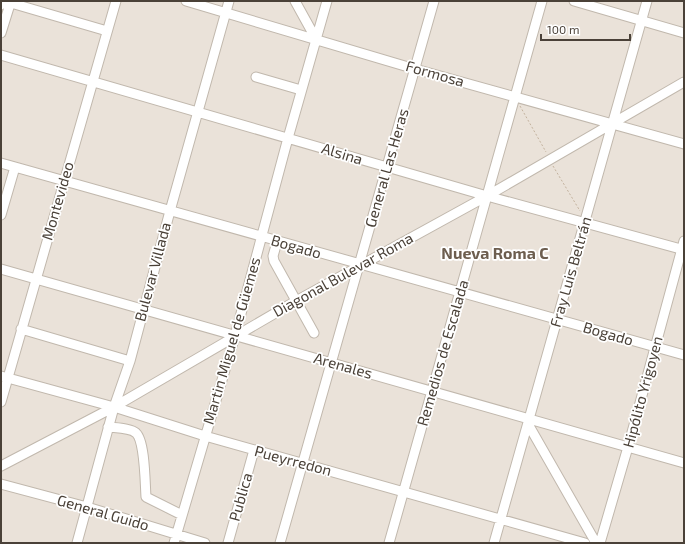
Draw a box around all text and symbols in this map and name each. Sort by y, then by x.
scale bar [541,16,630,42]
text: 100 m [547,22,579,36]
street label: Formosa [404,56,467,90]
street label: General Las Heras [360,106,412,229]
street label: Alsina [320,138,365,168]
street label: Montevideo [37,159,77,242]
street label: Fray Luis Beltrán [546,214,594,329]
street label: Bulevar Villada [130,220,174,323]
street label: Diagonal Bulevar Roma [269,228,416,320]
street label: Bogado [269,230,323,262]
district label: Nueva Roma C [441,243,549,262]
street label: Martin Miguel de Güemes [199,255,264,426]
street label: Remedios de Escalada [413,277,472,428]
street label: Bogado [581,317,635,349]
street label: Hipólito Yrigoyen [618,334,666,450]
street label: Arenales [312,348,375,382]
street label: Pueyrredon [253,441,334,479]
street label: Publica [225,470,256,523]
street label: General Guido [55,490,151,534]

